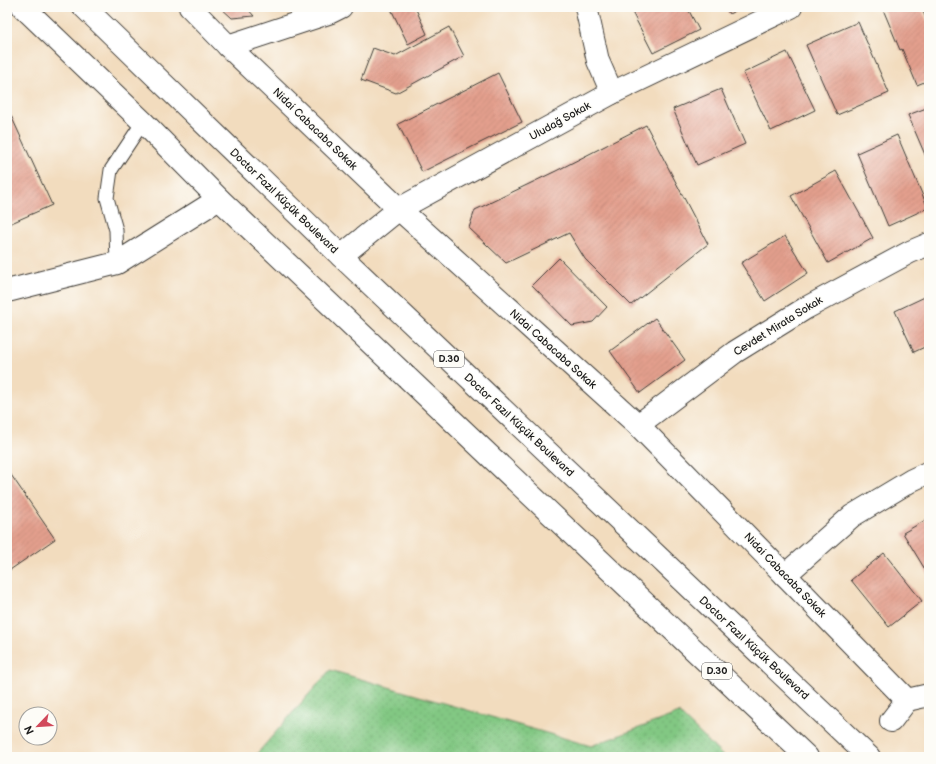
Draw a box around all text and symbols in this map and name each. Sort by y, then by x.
street label: Nidai Cabacaba Sokak [270,85,360,173]
street label: Uludağ Sokak [527,99,593,143]
street label: Doctor Fazıl Küçük Boulevard [227,146,341,256]
street label: Cevdet Mirata Sokak [731,293,825,359]
street label: Nidai Cabacaba Sokak [507,307,600,392]
road number: D.30 [434,351,464,367]
street label: Doctor Fazıl Küçük Boulevard [461,371,577,479]
street label: Nidai Cabacaba Sokak [741,530,829,620]
street label: Doctor Fazıl Küçük Boulevard [696,594,812,702]
road number: D.30 [702,663,732,679]
north arrow [18,706,58,746]
text: N [22,724,37,737]

